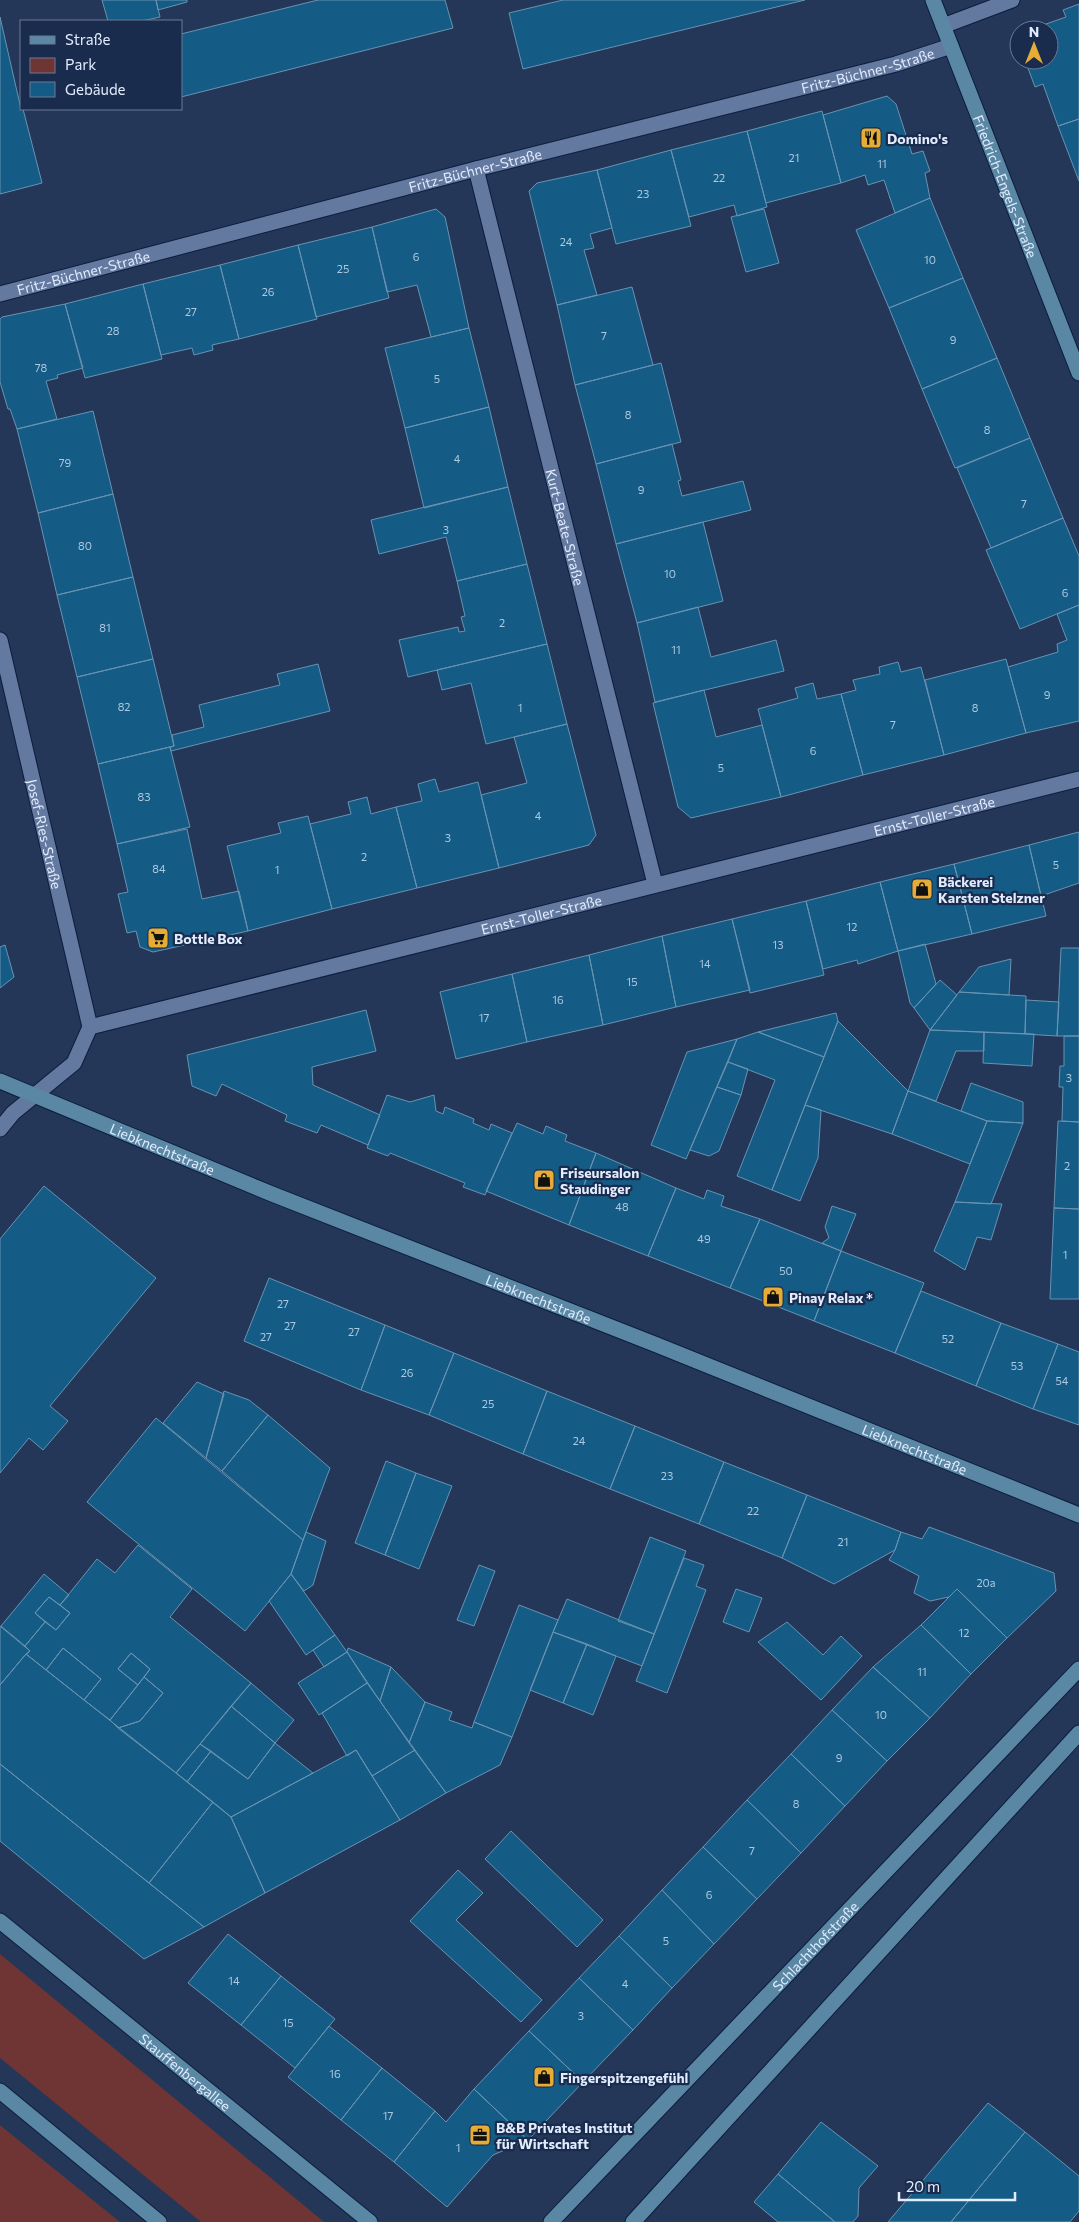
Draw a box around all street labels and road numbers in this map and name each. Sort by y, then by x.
street label: Fritz-Büchner-Straße [799,44,936,96]
street label: Friedrich-Engels-Straße [970,112,1042,260]
street label: Fritz-Büchner-Straße [407,144,543,195]
street label: Fritz-Büchner-Straße [15,247,152,298]
street label: Kurt-Beate-Straße [543,467,588,587]
street label: Josef-Ries-Straße [24,777,66,890]
street label: Ernst-Toller-Straße [872,792,996,839]
street label: Ernst-Toller-Straße [479,891,603,937]
street label: Liebknechtstraße [108,1119,217,1178]
street label: Liebknechtstraße [484,1270,594,1327]
street label: Liebknechtstraße [860,1420,970,1478]
street label: Schlachthofstraße [768,1897,861,1994]
street label: Stauffenbergallee [136,2030,235,2114]

